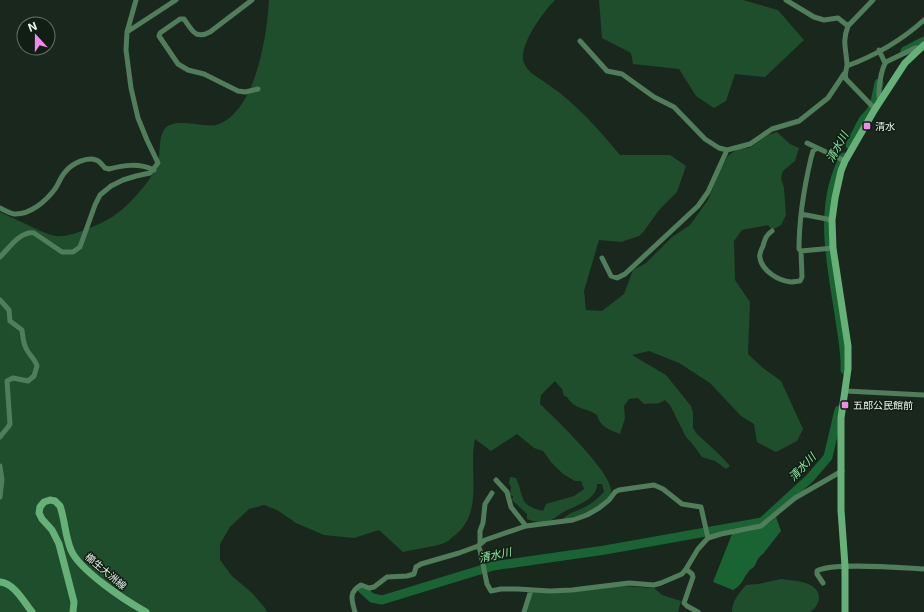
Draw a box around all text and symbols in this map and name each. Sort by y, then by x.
north arrow [16,16,56,56]
text: N [26,19,39,35]
place label: 清水 [875,120,895,132]
marker: 清水 [862,121,872,131]
water label: 清水川 [823,128,852,165]
place label: 五郎公民館前 [853,399,913,411]
marker: 五郎公民館前 [840,400,850,410]
water label: 清水川 [786,450,819,484]
water label: 清水川 [477,545,514,565]
street label: 櫛生大洲線 [83,550,129,592]

